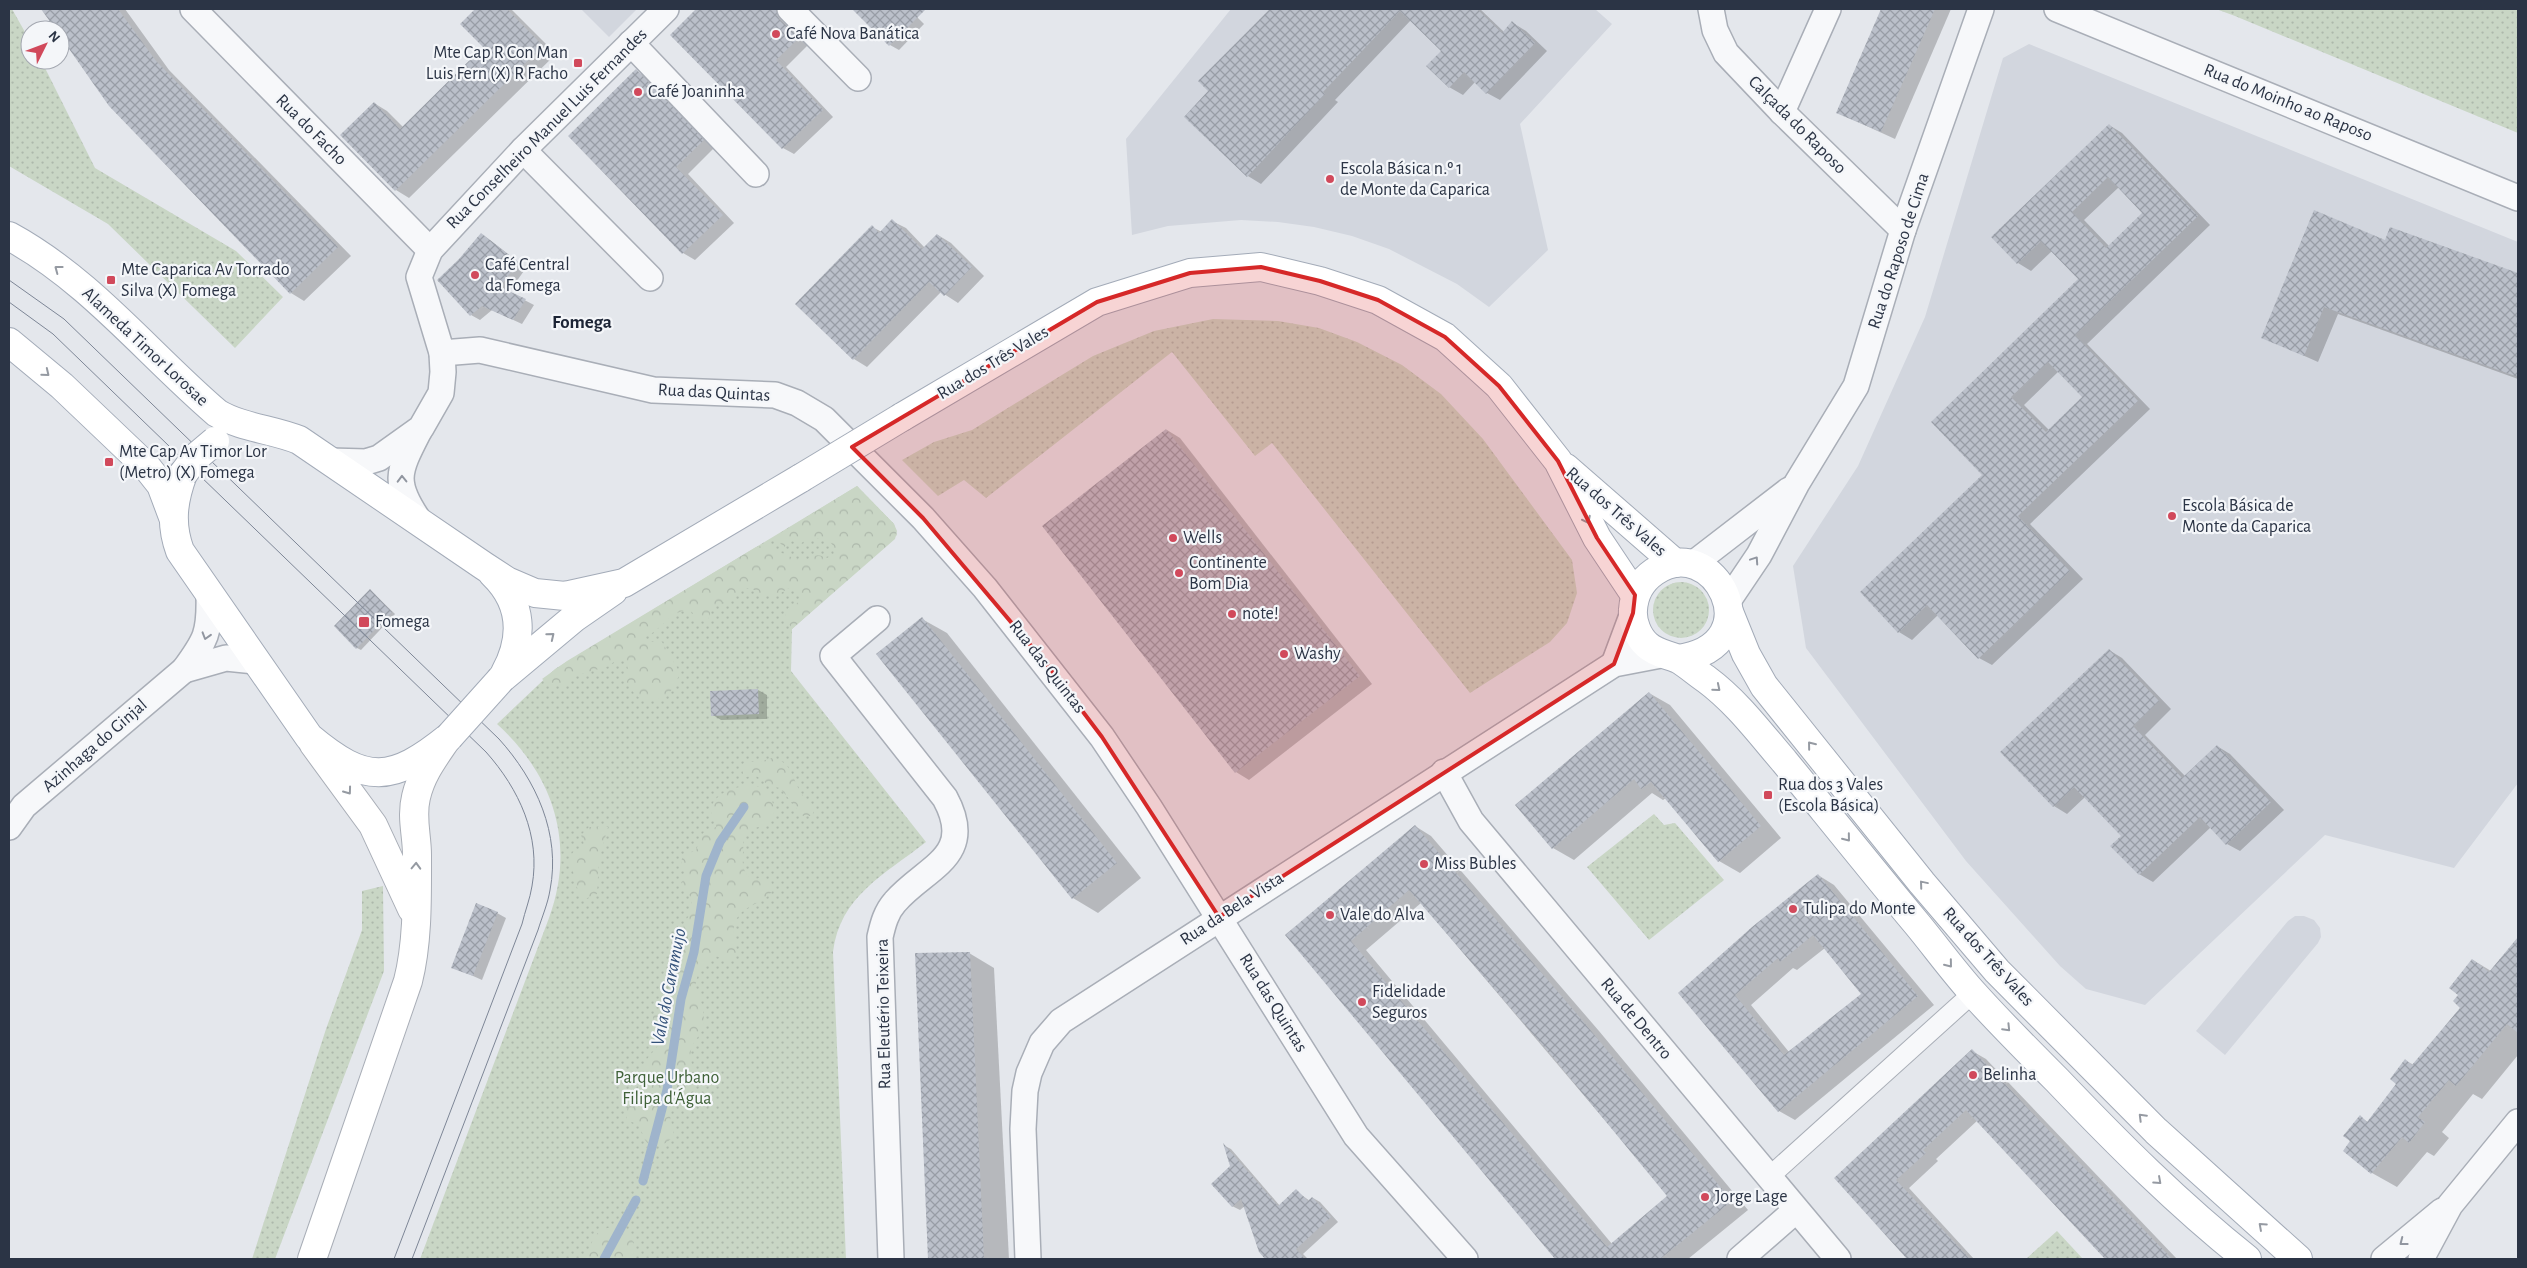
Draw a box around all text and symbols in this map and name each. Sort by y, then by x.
north arrow [20,20,70,70]
street label: Rua Conselheiro Manuel Luis Fernandes [443,25,651,233]
place label: Café Nova Banática [786,25,920,43]
marker: Café Nova Banática [770,28,782,40]
text: N [45,29,62,45]
place label: Mte Cap R Con Man Luis Fern (X) R Facho [426,44,568,83]
marker: Mte Cap R Con Man Luis Fern (X) R Facho [572,57,584,69]
street label: Rua do Moinho ao Raposo [2201,61,2375,145]
street label: Calçada do Raposo [1745,73,1850,178]
place label: Café Joaninha [648,83,745,101]
marker: Café Joaninha [632,86,644,98]
street label: Rua do Facho [272,91,350,169]
place label: Escola Básica n.º 1 de Monte da Caparica [1340,160,1490,199]
street label: Rua do Raposo de Cima [1865,171,1933,331]
marker: Escola Básica n.º 1 de Monte da Caparica [1324,173,1336,185]
place label: Café Central da Fomega [485,256,570,295]
place label: Mte Caparica Av Torrado Silva (X) Fomega [121,261,290,300]
one-way arrow [54,266,64,275]
marker: Café Central da Fomega [469,269,481,281]
marker: Mte Caparica Av Torrado Silva (X) Fomega [105,274,117,286]
street label: Alameda Timor Lorosae [78,284,212,410]
district label: Fomega [552,313,612,332]
street label: Rua dos Três Vales [934,323,1052,403]
one-way arrow [41,368,50,377]
street label: Rua das Quintas [657,381,771,405]
place label: Mte Cap Av Timor Lor (Metro) (X) Fomega [119,443,267,482]
marker: Mte Cap Av Timor Lor (Metro) (X) Fomega [103,456,115,468]
street label: Rua dos Três Vales [1562,464,1670,560]
one-way arrow [396,474,407,482]
place label: Escola Básica de Monte da Caparica [2182,497,2311,536]
marker: Escola Básica de Monte da Caparica [2166,510,2178,522]
one-way arrow [1581,515,1592,524]
place label: Wells [1183,529,1222,547]
marker: Wells [1167,532,1179,544]
place label: Continente Bom Dia [1189,554,1267,593]
one-way arrow [1749,557,1758,566]
marker: Continente Bom Dia [1173,567,1185,579]
place label: note! [1242,605,1279,623]
marker: note! [1226,608,1238,620]
place label: Fomega [375,613,430,631]
marker: Fomega [357,615,371,629]
street label: Rua das Quintas [1005,617,1089,717]
one-way arrow [201,631,211,639]
one-way arrow [546,633,555,642]
place label: Washy [1294,645,1341,663]
marker: Washy [1278,648,1290,660]
one-way arrow [1712,683,1721,692]
street label: Azinhaga do Ginjal [39,696,151,796]
one-way arrow [1808,741,1817,750]
place label: Rua dos 3 Vales (Escola Básica) [1778,776,1883,815]
one-way arrow [342,785,351,795]
marker: Rua dos 3 Vales (Escola Básica) [1762,789,1774,801]
one-way arrow [1841,832,1849,841]
place label: Miss Bubles [1434,855,1516,873]
marker: Miss Bubles [1418,858,1430,870]
one-way arrow [411,861,422,869]
street label: Rua da Bela Vista [1177,869,1287,949]
one-way arrow [1919,880,1928,889]
place label: Tulipa do Monte [1803,900,1916,918]
marker: Tulipa do Monte [1787,903,1799,915]
street label: Rua dos Três Vales [1939,904,2037,1010]
place label: Vale do Alva [1340,906,1425,924]
marker: Vale do Alva [1324,909,1336,921]
water label: Vala do Caramujo [648,927,690,1047]
street label: Rua Eleutério Teixeira [874,938,894,1090]
street label: Rua das Quintas [1236,951,1310,1055]
one-way arrow [1944,958,1952,967]
street label: Rua de Dentro [1597,975,1675,1063]
place label: Fidelidade Seguros [1372,983,1446,1022]
marker: Fidelidade Seguros [1356,996,1368,1008]
one-way arrow [2001,1023,2010,1032]
place label: Belinha [1983,1066,2037,1084]
park label: Parque Urbano Filipa d'Água [615,1069,720,1108]
marker: Belinha [1967,1069,1979,1081]
one-way arrow [2138,1114,2147,1123]
one-way arrow [2153,1175,2162,1184]
place label: Jorge Lage [1715,1188,1788,1206]
marker: Jorge Lage [1699,1191,1711,1203]
one-way arrow [2258,1223,2267,1232]
one-way arrow [2400,1237,2409,1245]

